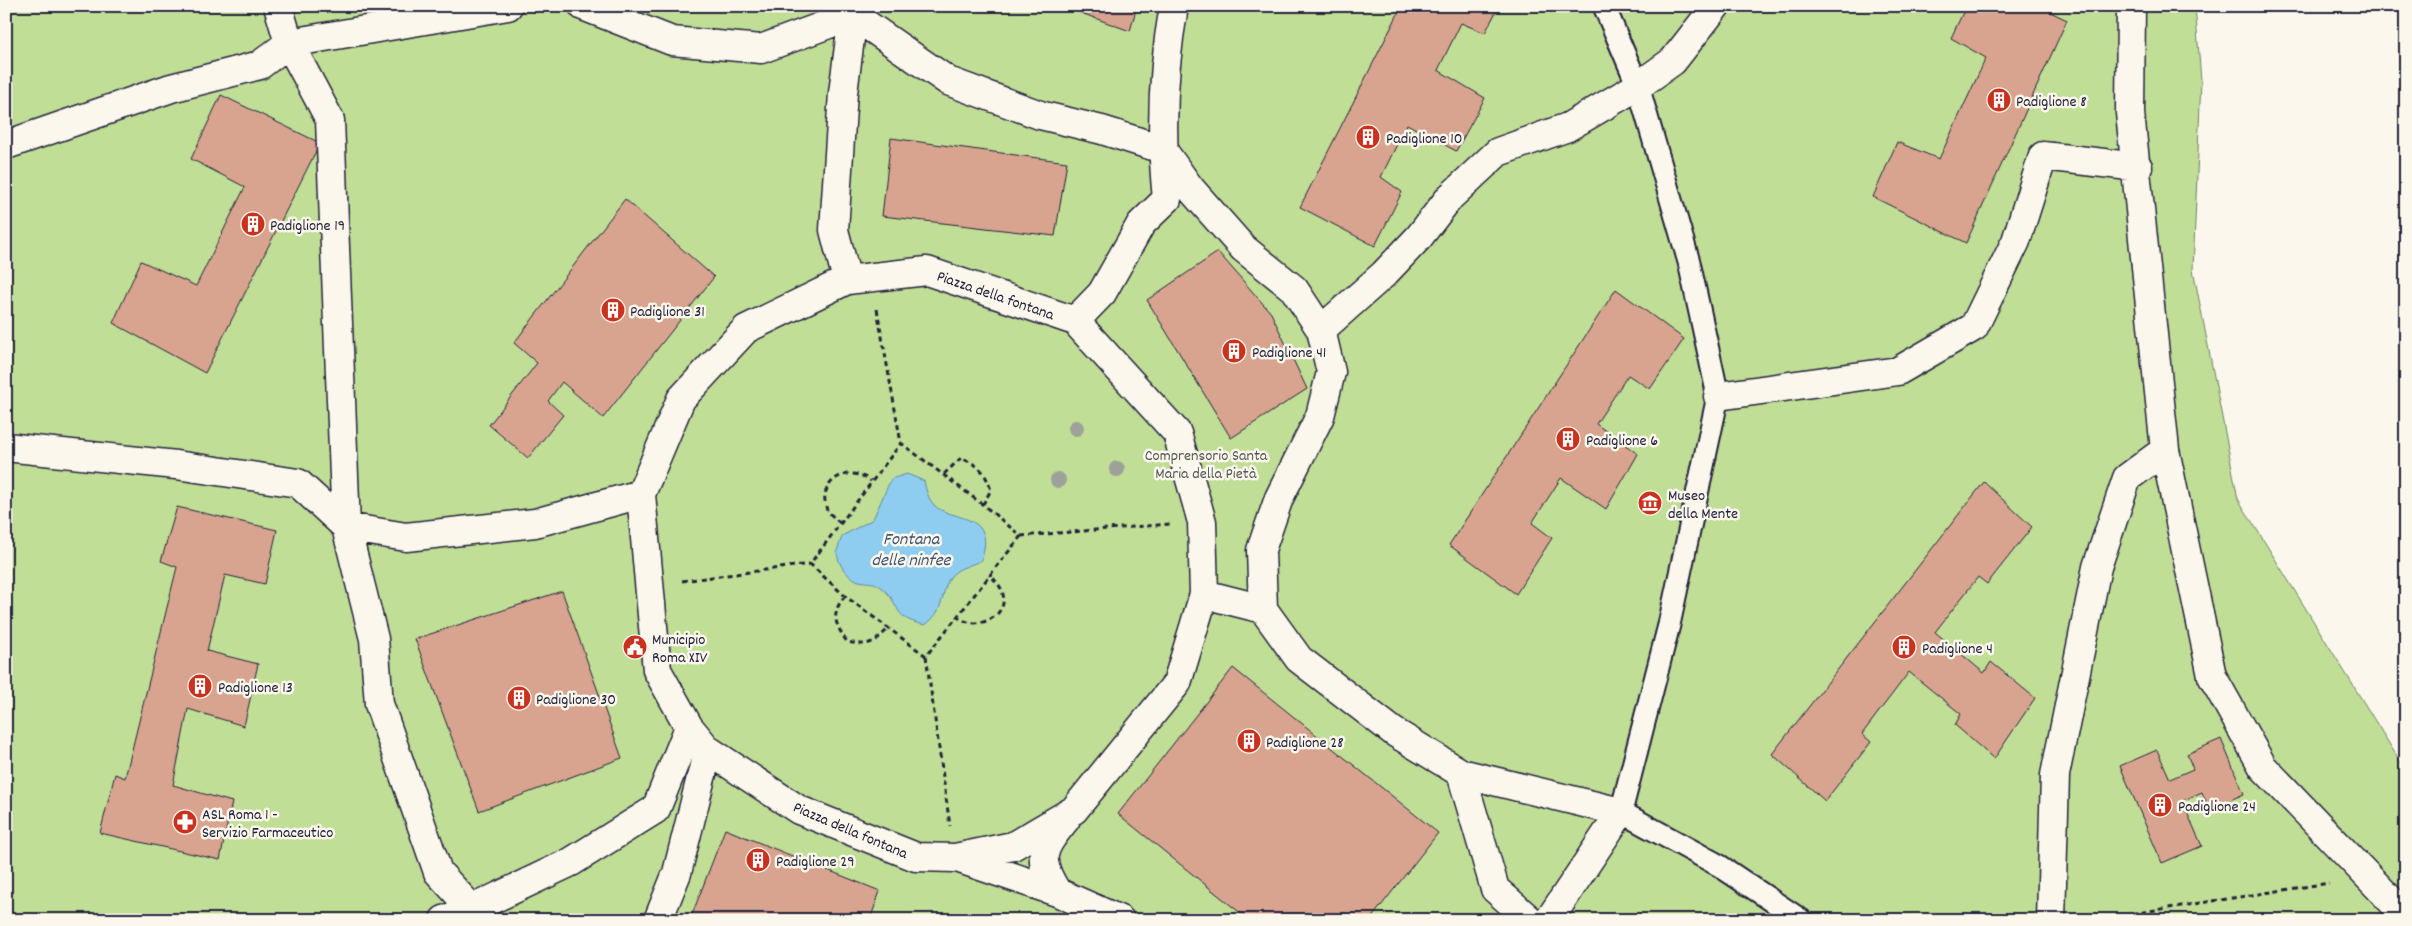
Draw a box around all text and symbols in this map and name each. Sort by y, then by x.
building icon: Padiglione 8 [1986,87,2012,113]
place label: Padiglione 8 [2016,91,2087,114]
building icon: Padiglione 10 [1355,124,1381,150]
place label: Padiglione 10 [1386,128,1462,151]
building icon: Padiglione 19 [240,211,266,237]
place label: Padiglione 19 [270,215,345,238]
street label: Piazza della fontana [933,265,1057,327]
building icon: Padiglione 31 [600,297,626,323]
place label: Padiglione 31 [630,301,705,324]
building icon: Padiglione 41 [1221,338,1247,364]
place label: Padiglione 41 [1252,342,1326,365]
building icon: Padiglione 6 [1555,426,1581,452]
place label: Padiglione 6 [1586,430,1658,453]
park label: Comprensorio Santa Maria della Pietà [1145,445,1268,486]
place label: Museo della Mente [1668,485,1738,526]
museum icon: Museo della Mente [1637,490,1663,516]
water label: Fontana delle ninfee [871,528,952,574]
place label: Municipio Roma XIV [652,629,708,670]
public building icon: Municipio Roma XIV [622,634,648,660]
building icon: Padiglione 4 [1891,634,1917,660]
place label: Padiglione 4 [1922,638,1993,661]
building icon: Padiglione 13 [187,673,213,699]
place label: Padiglione 13 [218,677,293,700]
building icon: Padiglione 30 [506,685,532,711]
place label: Padiglione 30 [536,689,616,712]
building icon: Padiglione 28 [1236,728,1262,754]
place label: Padiglione 28 [1266,732,1344,755]
building icon: Padiglione 24 [2147,792,2173,818]
place label: Padiglione 24 [2178,796,2256,819]
street label: Piazza della fontana [789,797,911,866]
place label: ASL Roma 1 - Servizio Farmaceutico [202,804,333,845]
pharmacy icon: ASL Roma 1 - Servizio Farmaceutico [172,809,198,835]
building icon: Padiglione 29 [745,847,771,873]
place label: Padiglione 29 [776,851,854,874]

